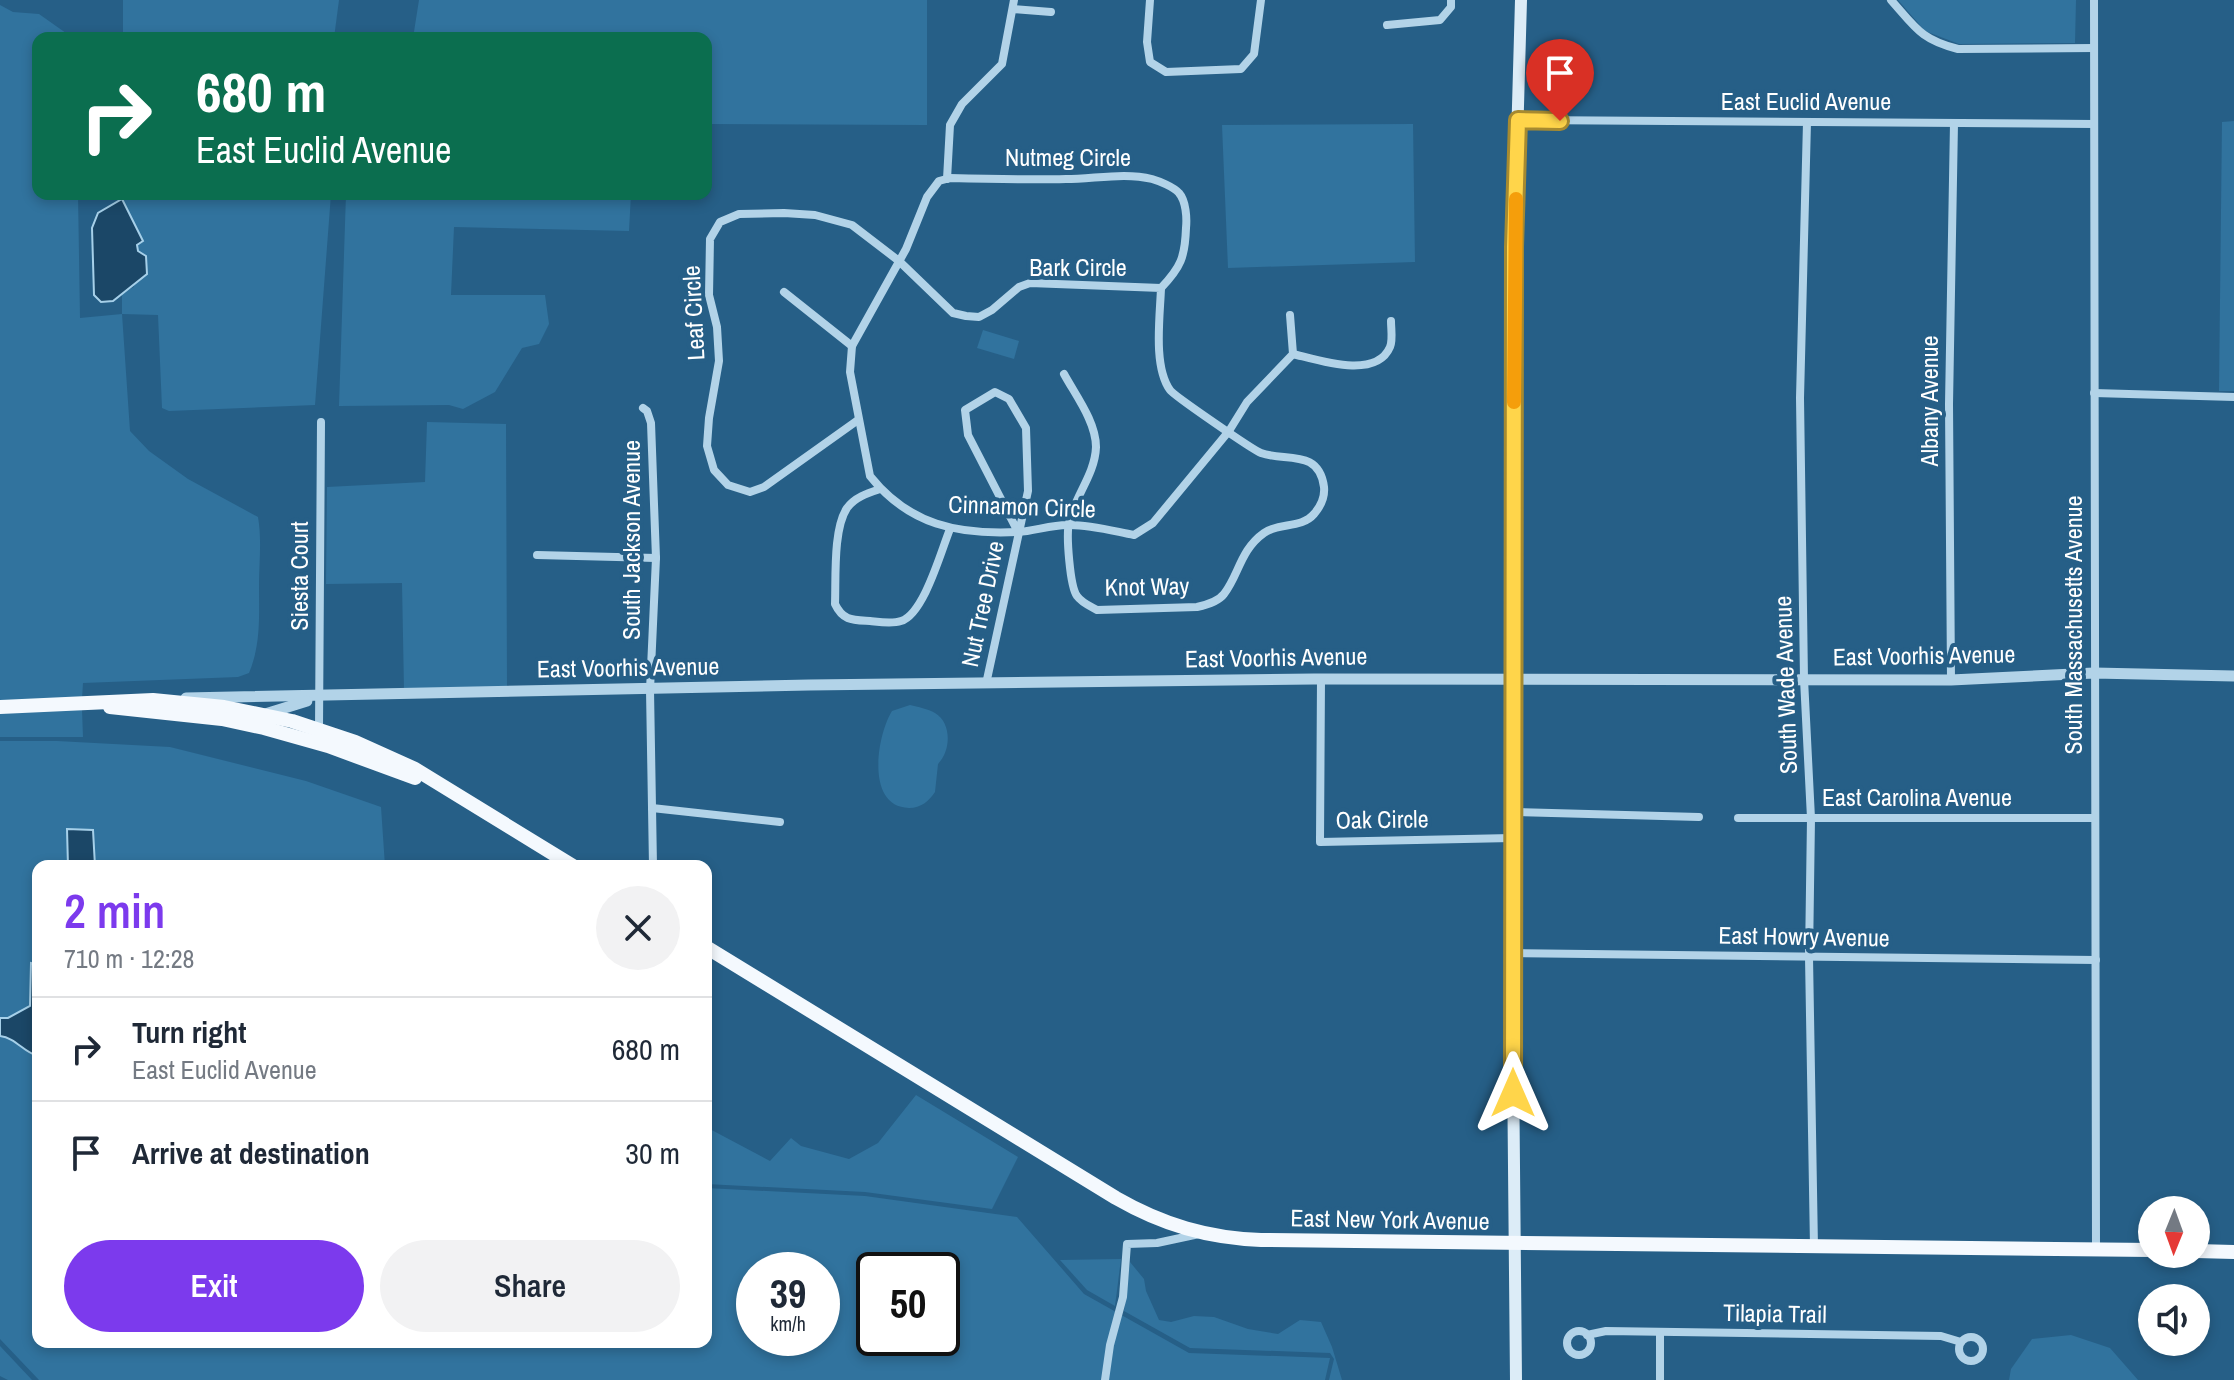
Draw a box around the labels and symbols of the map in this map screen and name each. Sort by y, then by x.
pin [1526,39,1594,121]
street label: East Euclid Avenue [1721,85,1891,117]
street label: Nutmeg Circle [1005,141,1131,173]
street label: Bark Circle [1029,251,1127,283]
street label: Leaf Circle [675,265,711,361]
street label: Albany Avenue [1913,336,1945,467]
street label: South Jackson Avenue [615,440,647,640]
street label: Cinnamon Circle [948,487,1096,525]
street label: South Massachusetts Avenue [2057,496,2089,754]
street label: Siesta Court [283,521,315,631]
street label: Nut Tree Drive [953,538,1011,670]
street label: Knot Way [1104,569,1190,603]
street label: South Wade Avenue [1766,595,1804,775]
street label: East Voorhis Avenue [1833,637,2015,673]
street label: East Voorhis Avenue [1185,639,1367,675]
street label: East Voorhis Avenue [537,649,719,685]
street label: East Carolina Avenue [1822,781,2012,813]
street label: Oak Circle [1335,802,1429,836]
street label: East Howry Avenue [1718,919,1890,953]
position arrow [1471,1051,1555,1135]
north arrow [2138,1196,2210,1268]
street label: East New York Avenue [1290,1201,1490,1237]
speed limit sign: 50 [856,1252,960,1356]
street label: Tilapia Trail [1723,1296,1827,1330]

